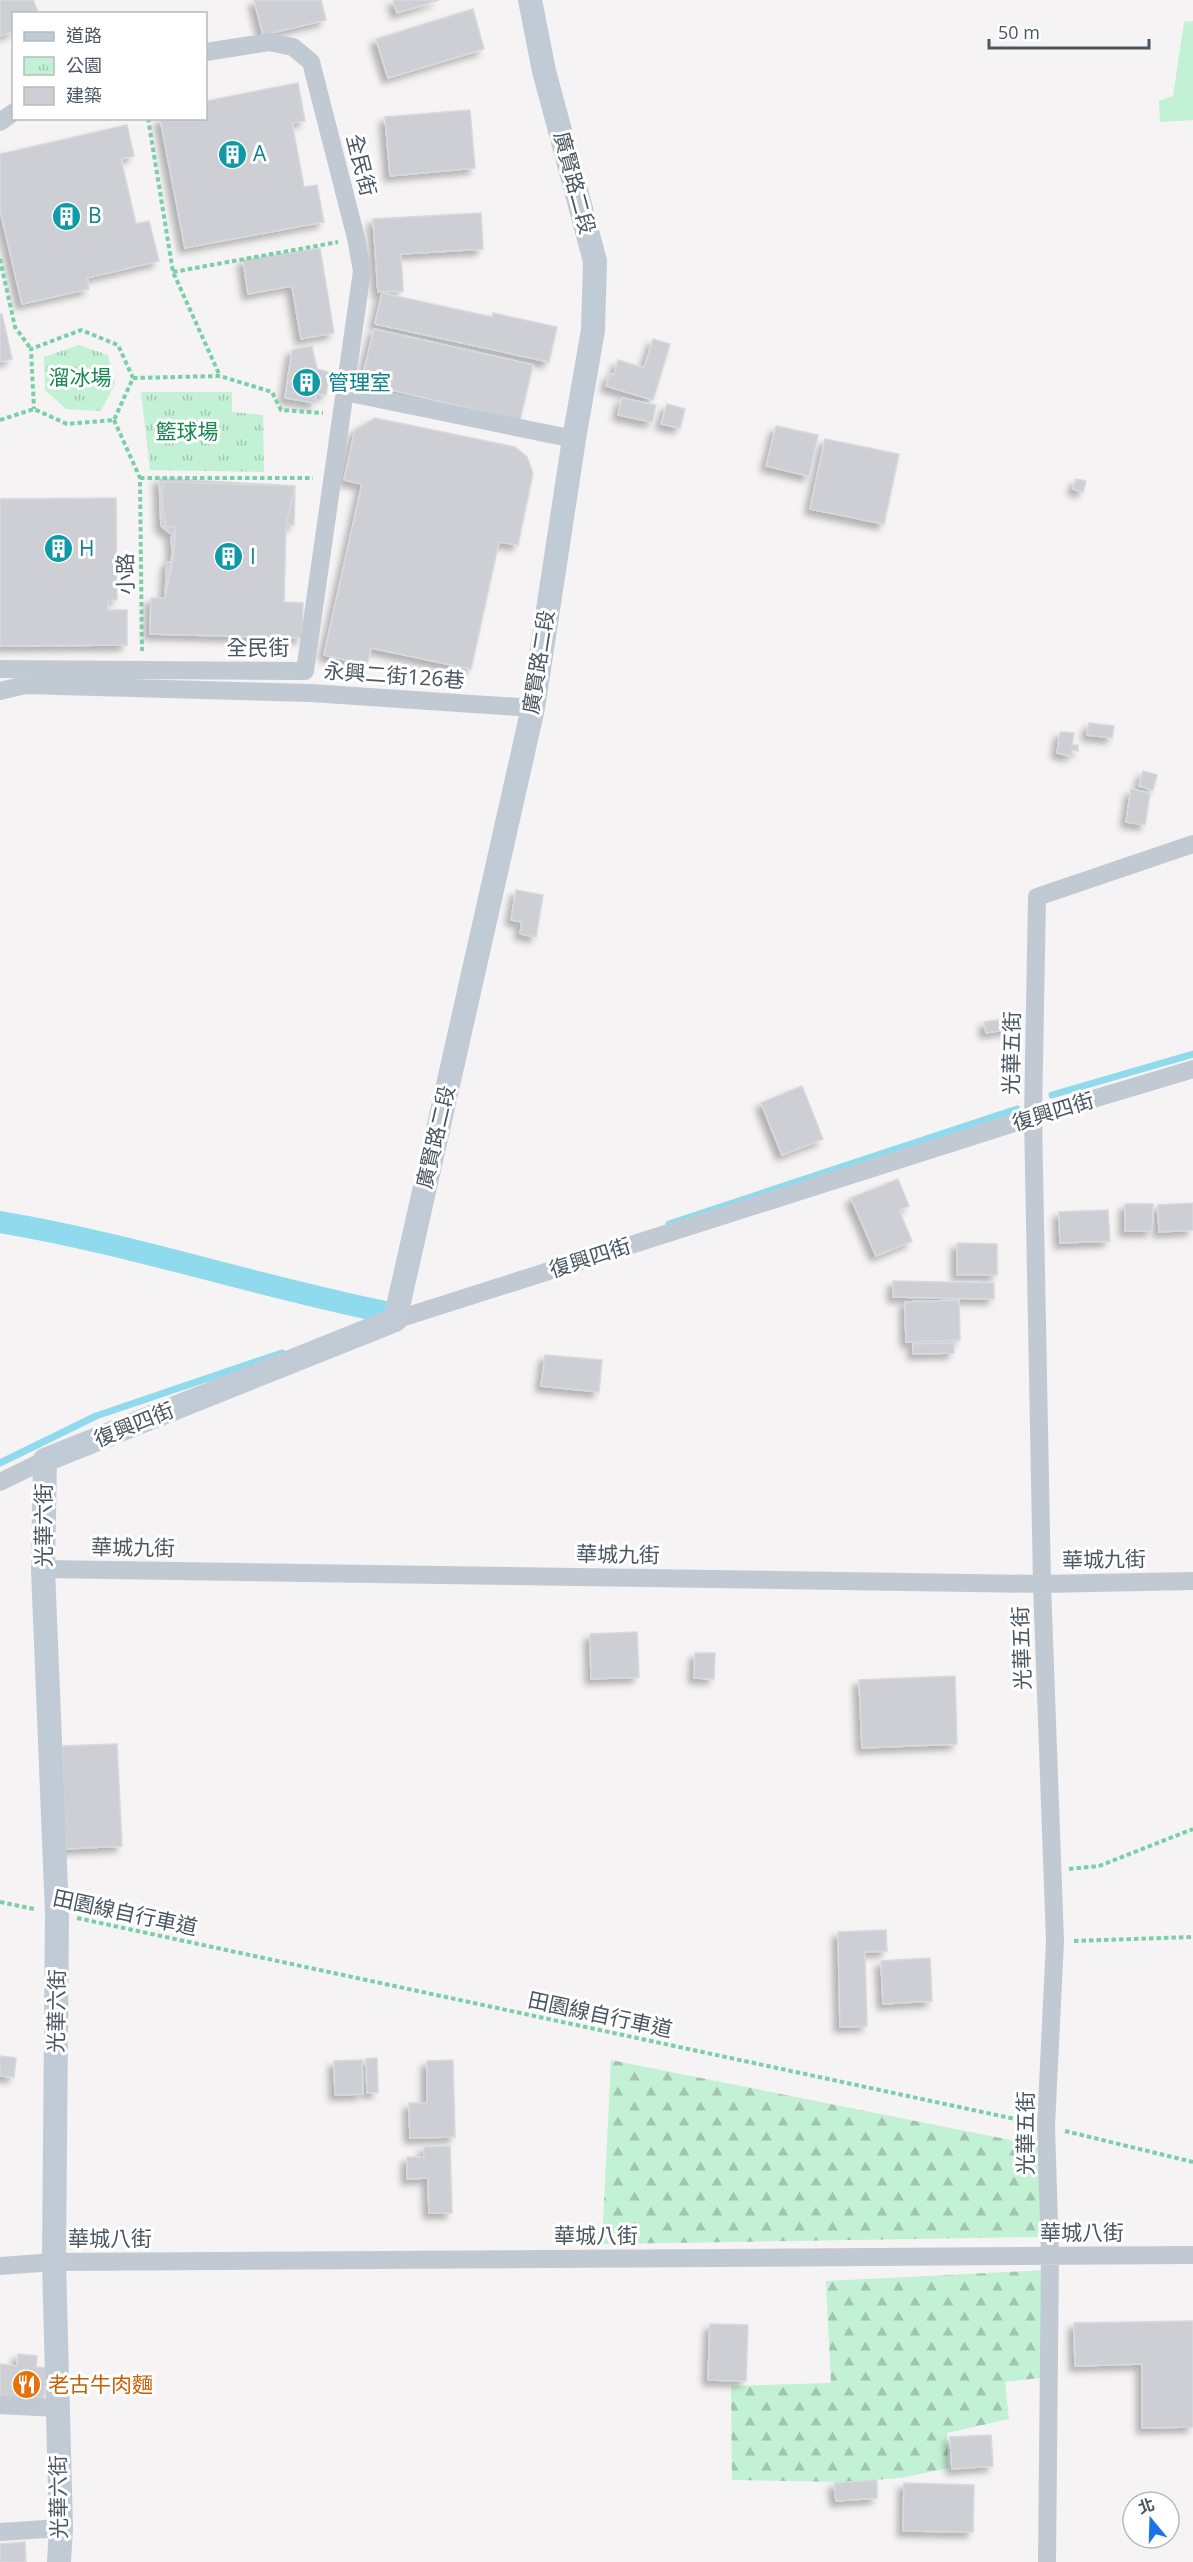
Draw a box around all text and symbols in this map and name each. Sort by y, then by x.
legend [12,12,207,120]
scale bar [989,12,1150,50]
text: 50 m [998,20,1040,44]
text: 道路 [66,23,102,47]
text: 公園 [66,53,102,77]
text: 建築 [66,83,102,107]
street label: 廣賢路二段 [548,128,602,237]
street label: 全民街 [341,131,383,199]
building icon: A [216,138,248,170]
place label: A [253,139,267,167]
building icon: B [51,200,83,232]
place label: B [88,201,102,229]
park label: 溜冰場 [49,363,112,391]
building icon: 管理室 [291,367,323,399]
place label: 管理室 [328,368,391,396]
park label: 籃球場 [156,417,219,445]
building icon: H [42,533,74,565]
place label: H [79,534,94,562]
building icon: I [213,541,245,573]
place label: I [250,542,256,570]
street label: 小路 [111,553,139,595]
street label: 廣賢路二段 [516,608,560,716]
street label: 全民街 [227,633,290,661]
street label: 永興二街126巷 [323,656,465,694]
street label: 光華五街 [996,1011,1026,1095]
street label: 廣賢路二段 [410,1082,460,1191]
street label: 復興四街 [1008,1085,1097,1137]
street label: 復興四街 [545,1231,634,1283]
street label: 復興四街 [89,1395,178,1453]
street label: 光華六街 [29,1483,57,1567]
street label: 華城九街 [91,1532,175,1562]
street label: 華城九街 [576,1539,660,1569]
street label: 華城九街 [1062,1544,1146,1574]
street label: 光華五街 [1006,1606,1036,1690]
street label: 田園線自行車道 [50,1883,200,1941]
street label: 光華六街 [41,1969,71,2053]
street label: 田園線自行車道 [525,1985,675,2043]
street label: 光華五街 [1011,2091,1039,2175]
street label: 華城八街 [1040,2218,1124,2246]
street label: 華城八街 [554,2221,638,2249]
street label: 華城八街 [68,2224,152,2252]
restaurant icon: 老古牛肉麵 [11,2369,43,2401]
place label: 老古牛肉麵 [48,2370,153,2398]
street label: 光華六街 [43,2455,73,2539]
north arrow [1121,2490,1181,2550]
text: 北 [1135,2493,1157,2519]

